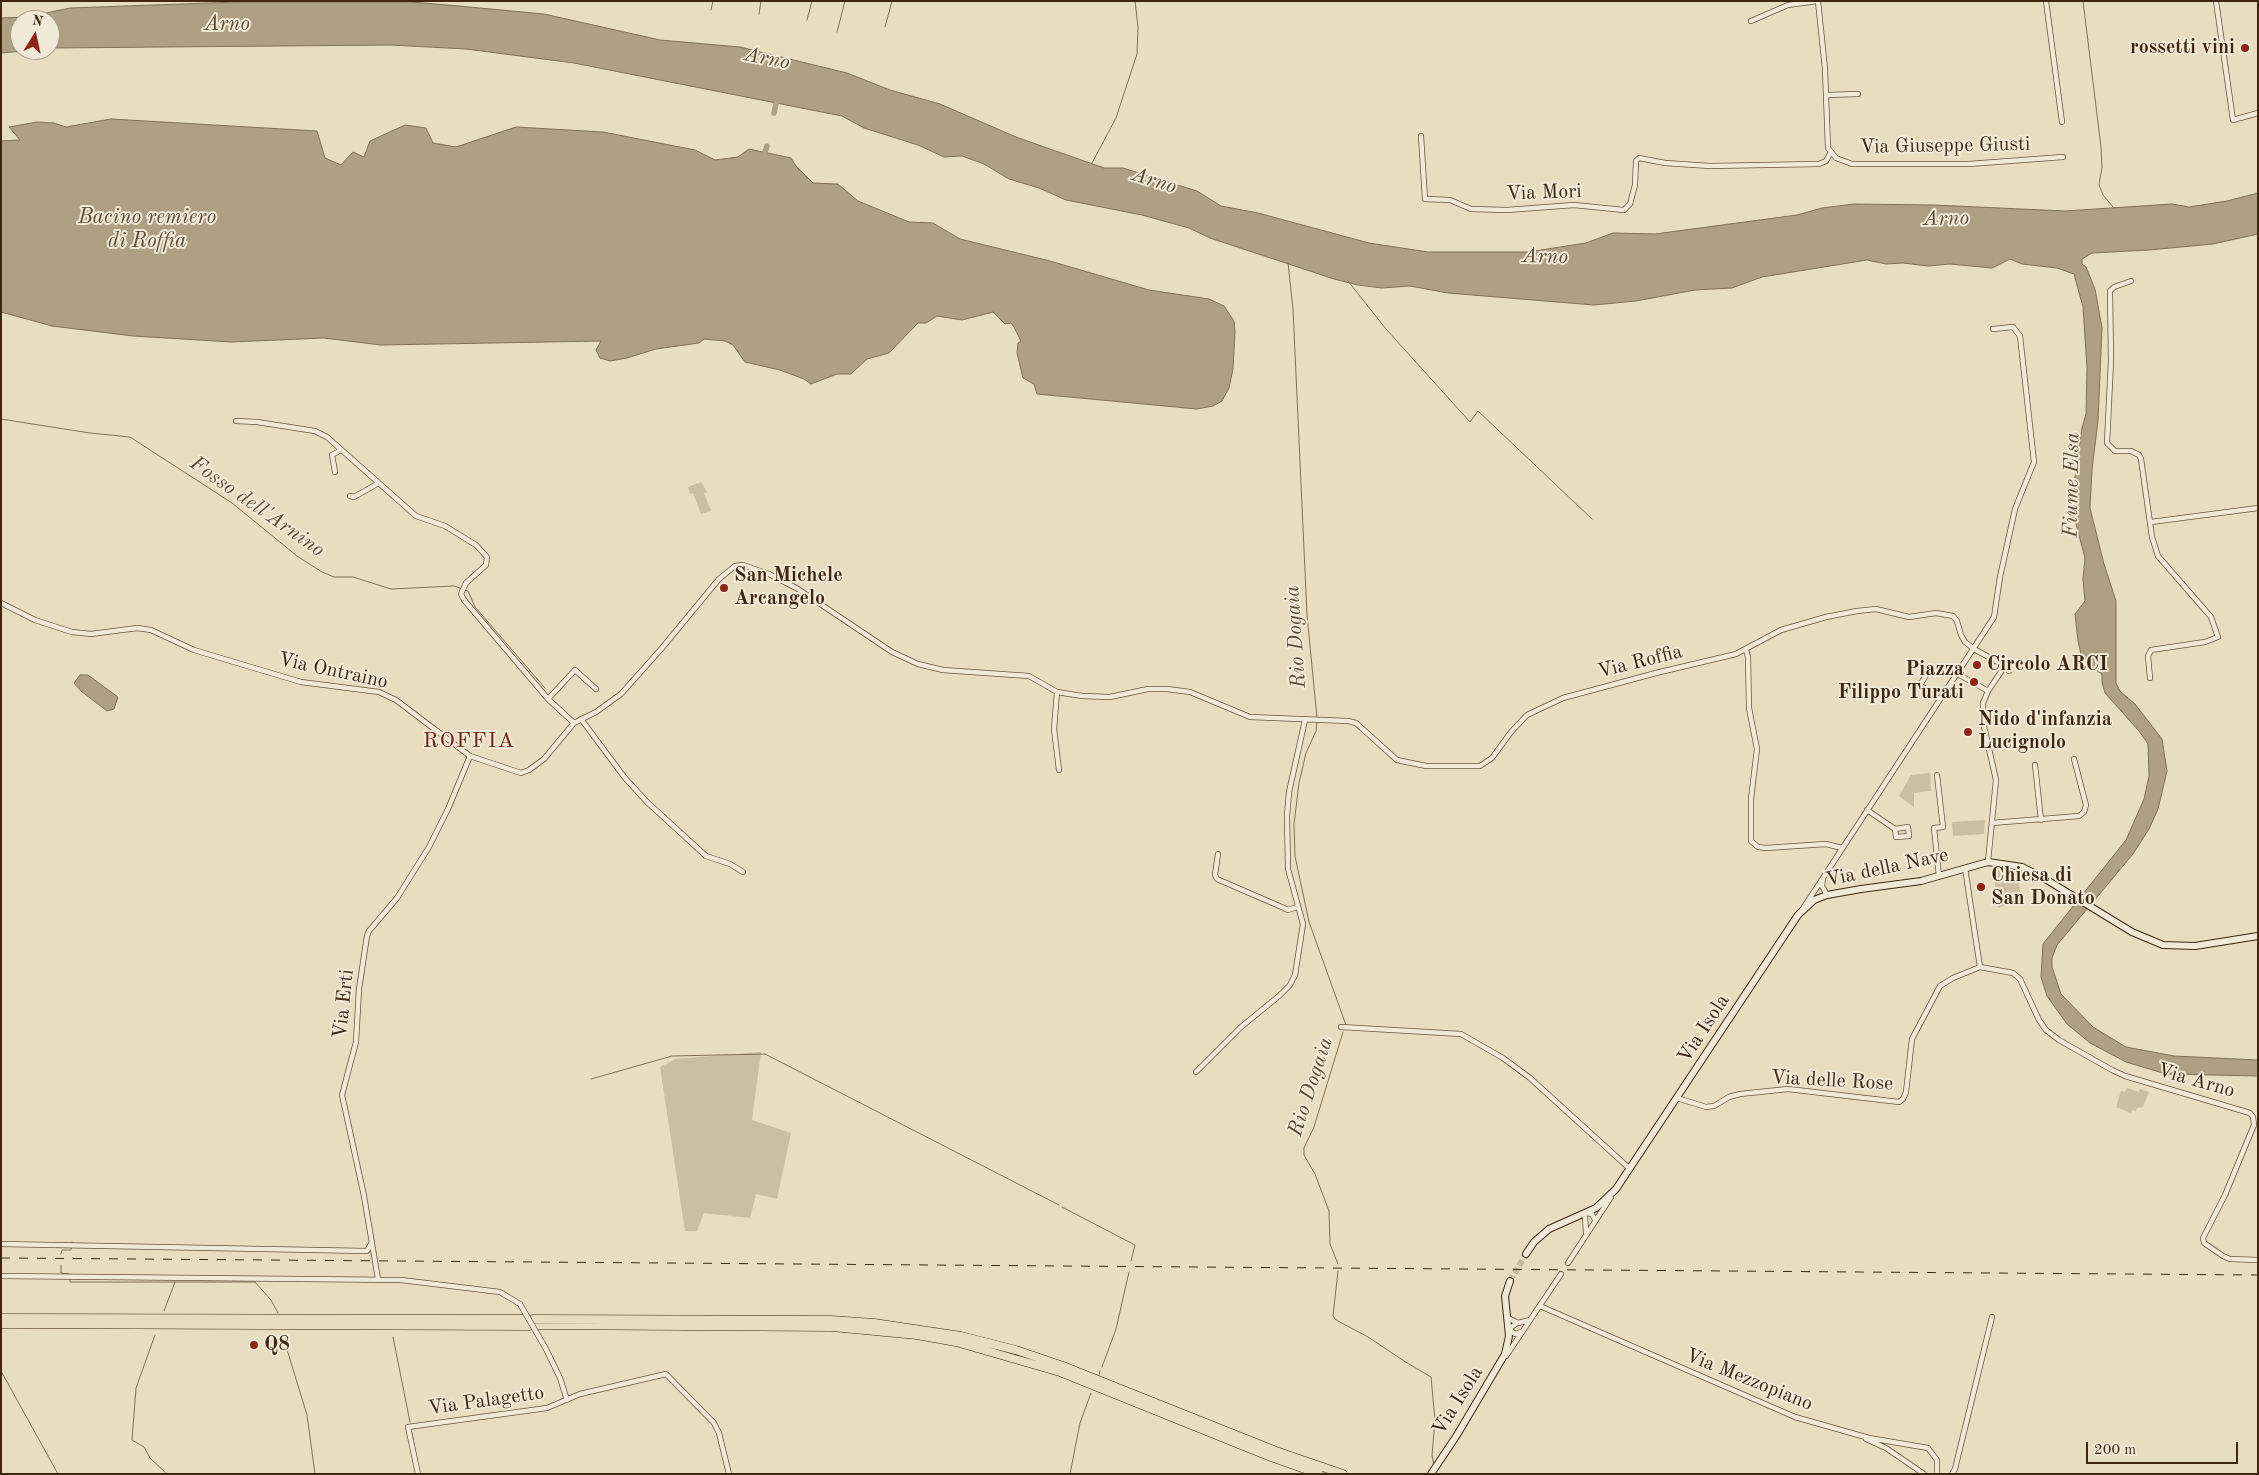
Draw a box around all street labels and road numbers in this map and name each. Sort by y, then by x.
street label: Via Giuseppe Giusti [1859,133,2031,159]
street label: Via Mori [1506,180,1582,206]
street label: Via Roffia [1595,640,1685,684]
street label: Via Ontraino [276,648,390,694]
street label: Via della Nave [1823,843,1951,893]
street label: Via Erti [328,968,360,1040]
street label: Via Isola [1673,990,1735,1068]
street label: Via Arno [2154,1058,2238,1104]
street label: Via delle Rose [1770,1066,1894,1096]
street label: Via Mezzopiano [1682,1344,1816,1416]
street label: Via Isola [1427,1362,1489,1440]
street label: Via Palagetto [426,1381,546,1421]

